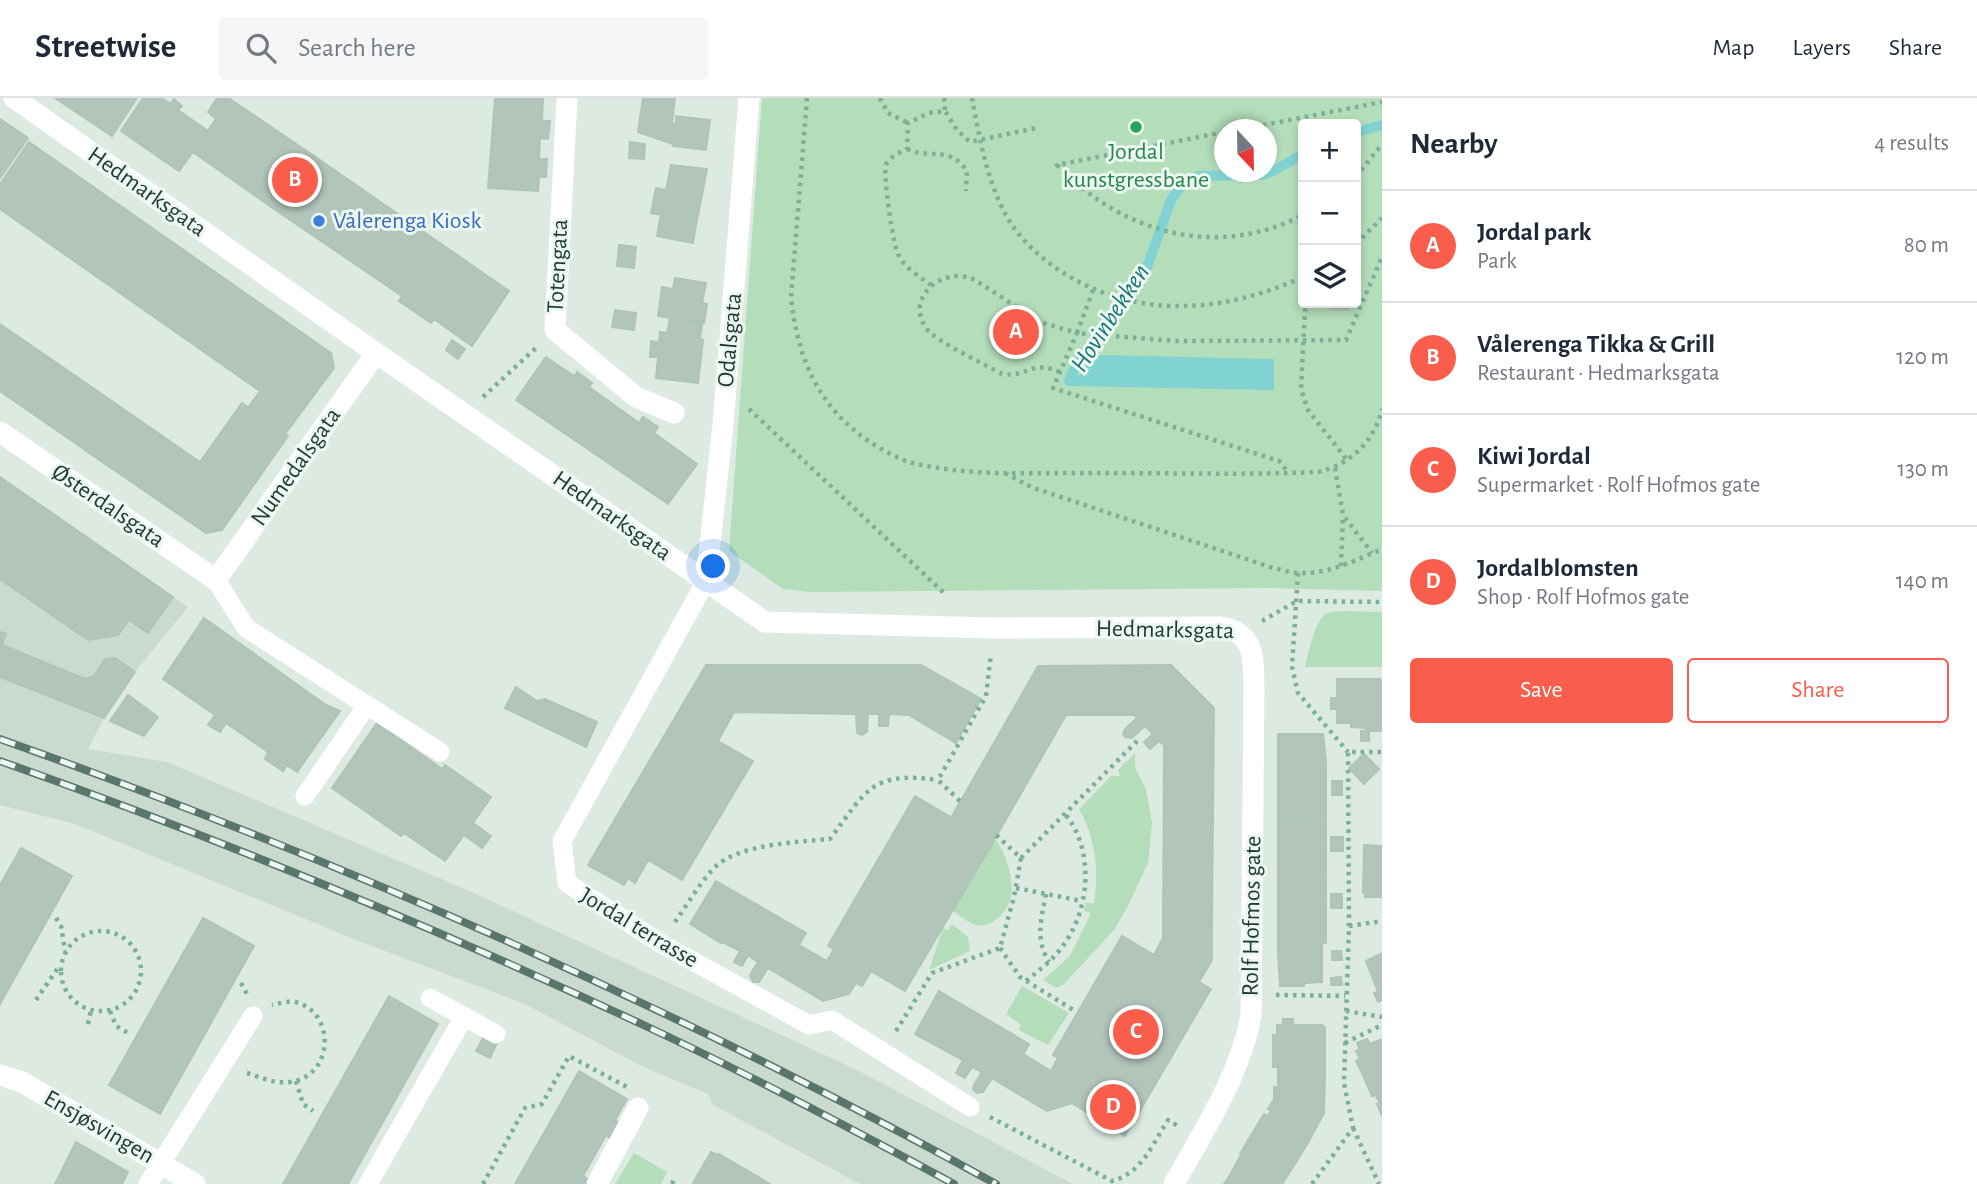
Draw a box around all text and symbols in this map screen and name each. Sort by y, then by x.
search box [218,17,708,80]
icon: search [242,29,280,67]
text: Streetwise [35,31,176,64]
text: Search here [298,35,416,61]
text: Map [1712,36,1754,60]
text: Layers [1792,36,1851,60]
text: Share [1889,36,1942,60]
marker: Jordal kunstgressbane [1128,119,1144,135]
north arrow [1214,119,1277,182]
map controls [1298,119,1361,308]
button: + [1298,119,1361,182]
text: Nearby [1410,129,1498,159]
text: 4 results [1874,132,1949,155]
place label: Jordal kunstgressbane [1063,140,1209,192]
street label: Hedmarksgata [83,143,211,241]
pin: B [272,154,318,206]
button: − [1298,182,1361,245]
place label: Vålerenga Kiosk [333,209,482,233]
marker: Vålerenga Kiosk [311,213,327,229]
street label: Totengata [544,218,572,314]
text: Jordal park [1477,219,1591,245]
text: A [1426,234,1440,257]
text: 80 m [1904,234,1949,257]
button: layers [1298,245,1361,308]
text: Park [1477,250,1517,273]
water label: Hovinbekken [1066,260,1154,376]
street label: Odalsgata [714,292,746,388]
pin: A [993,306,1039,358]
text: Vålerenga Tikka & Grill [1477,331,1715,357]
text: B [1426,346,1440,369]
text: 120 m [1896,346,1949,369]
text: Restaurant · Hedmarksgata [1477,362,1720,385]
street label: Numedalsgata [247,404,345,530]
text: Kiwi Jordal [1477,443,1591,469]
text: C [1427,458,1439,481]
text: 130 m [1897,458,1949,481]
street label: Østerdalsgata [47,460,169,552]
street label: Hedmarksgata [548,467,676,565]
text: Supermarket · Rolf Hofmos gate [1477,474,1760,497]
your location [696,549,730,583]
text: Jordalblomsten [1477,555,1639,581]
text: D [1425,570,1441,593]
text: 140 m [1896,570,1949,593]
text: Shop · Rolf Hofmos gate [1477,586,1689,609]
street label: Hedmarksgata [1096,617,1234,643]
button: Save [1410,658,1673,723]
button: Share [1687,658,1949,723]
street label: Rolf Hofmos gate [1239,836,1265,996]
street label: Jordal terrasse [576,883,702,973]
pin: C [1113,1006,1159,1058]
pin: D [1090,1081,1136,1133]
street label: Ensjøsvingen [40,1086,158,1168]

